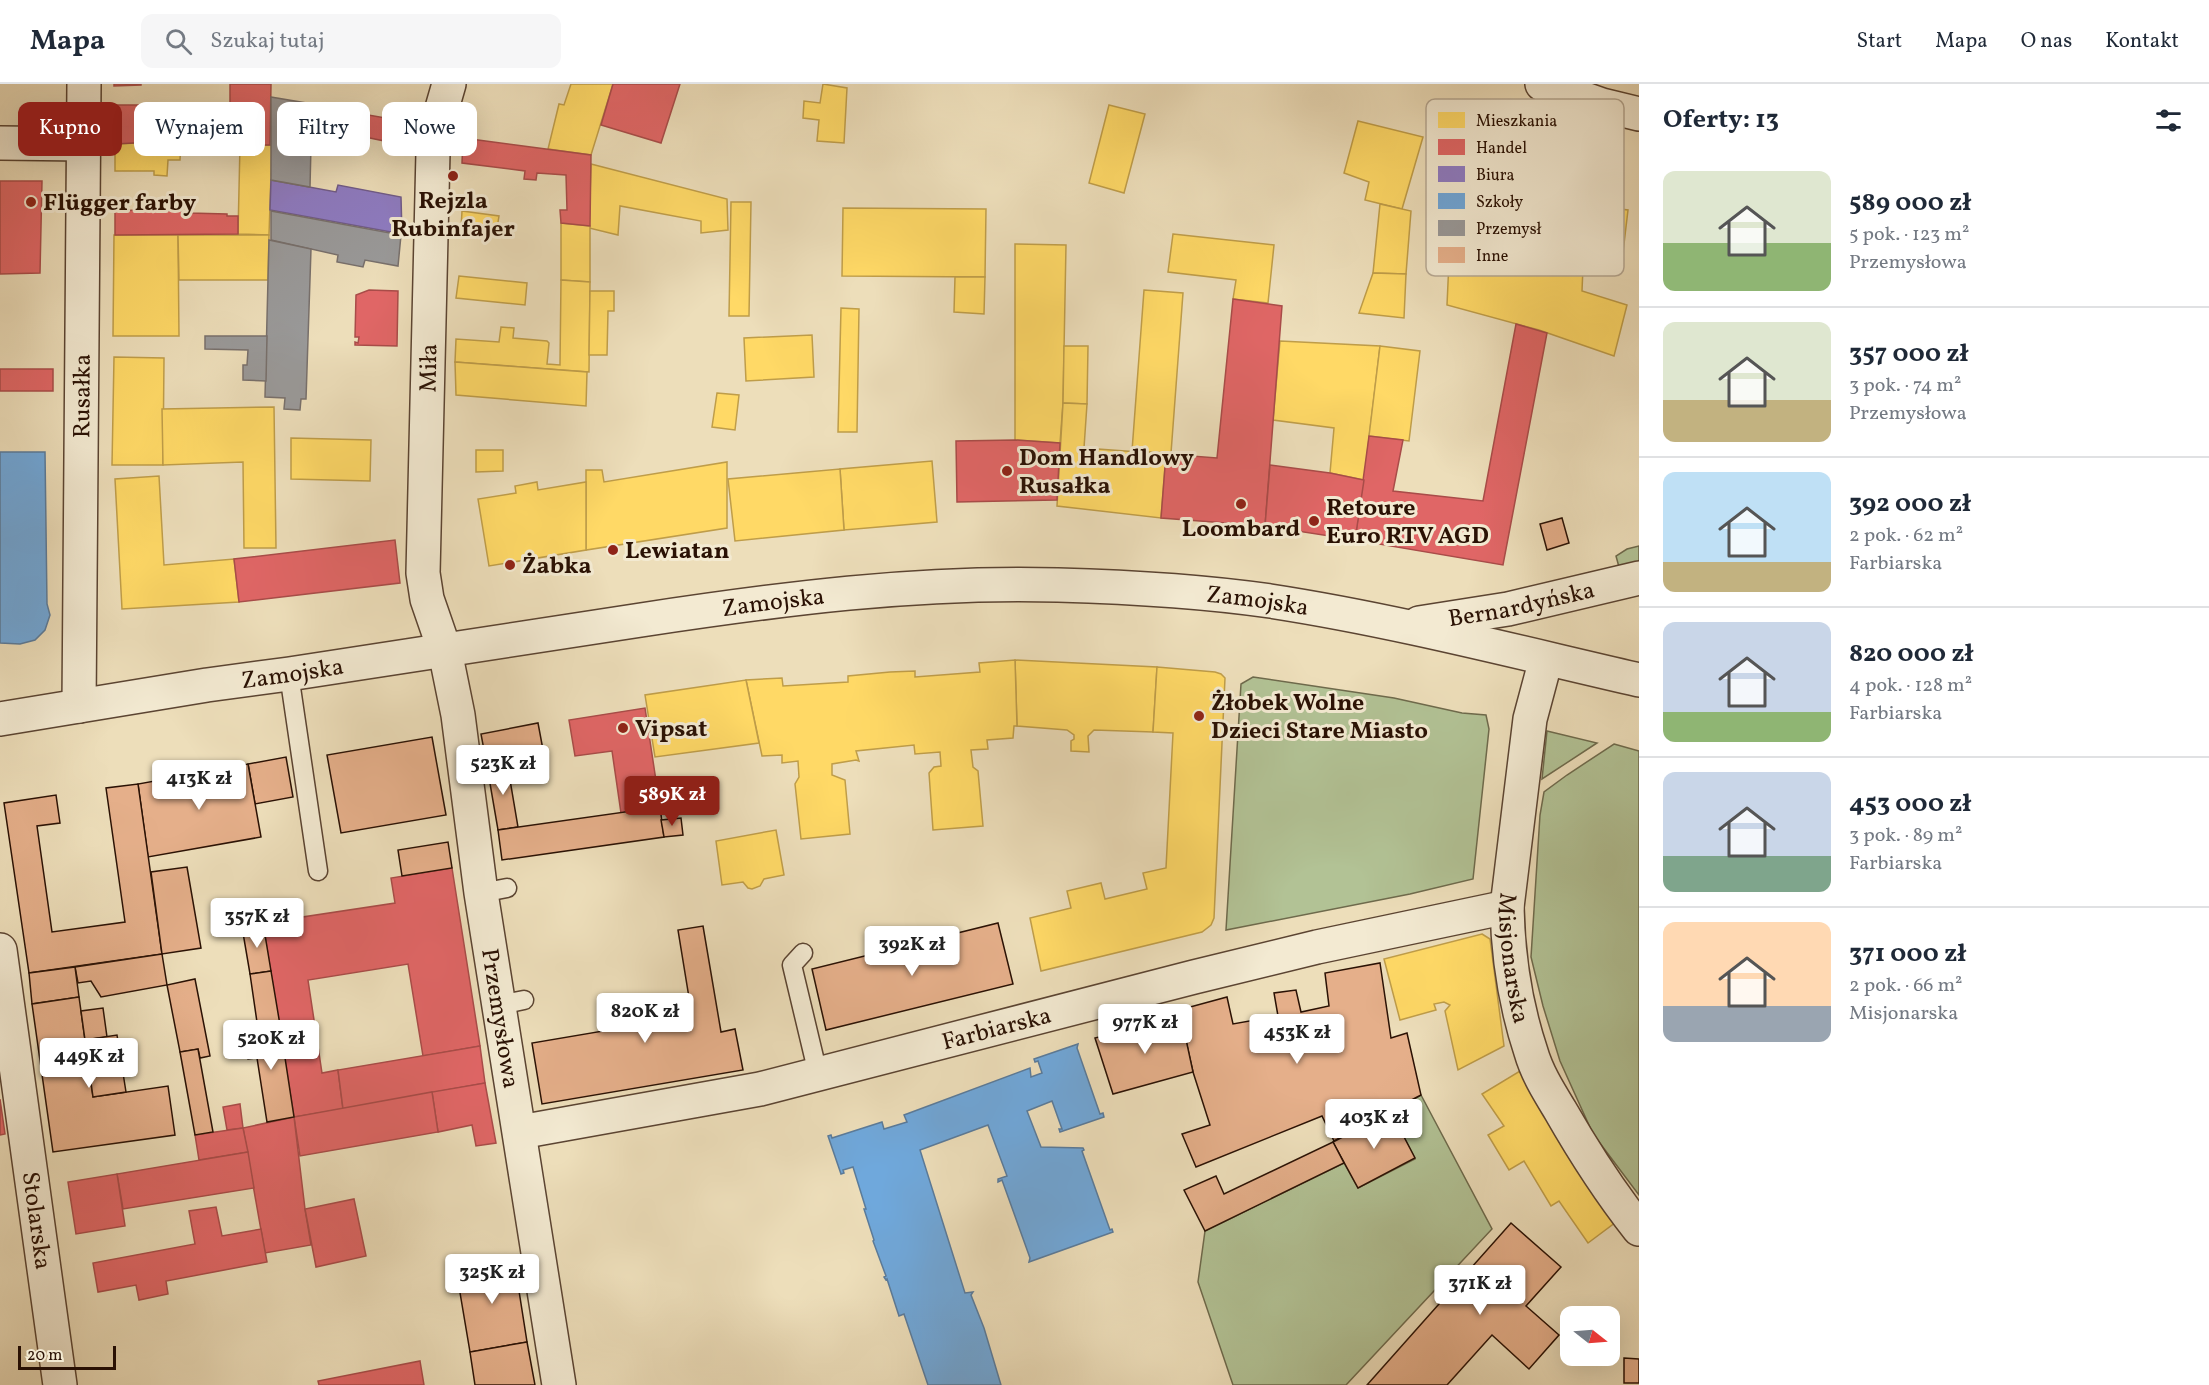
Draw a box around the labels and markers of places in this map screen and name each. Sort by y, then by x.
marker: Rejzla Rubinfajer [446,169,460,183]
place label: Rejzla Rubinfajer [391,185,515,247]
place label: Flügger farby [43,187,197,221]
marker: Flügger farby [24,195,38,209]
place label: Dom Handlowy Rusałka [1019,442,1194,504]
marker: Dom Handlowy Rusałka [1000,464,1014,478]
place label: Retoure Euro RTV AGD [1326,492,1489,554]
marker: Loombard [1234,497,1248,511]
place label: Loombard [1182,513,1301,547]
marker: Retoure Euro RTV AGD [1307,514,1321,528]
place label: Lewiatan [625,535,730,569]
marker: Lewiatan [606,543,620,557]
place label: Żabka [522,550,592,584]
marker: Żabka [503,558,517,572]
place label: Żłobek Wolne Dzieci Stare Miasto [1211,687,1428,749]
marker: Żłobek Wolne Dzieci Stare Miasto [1192,709,1206,723]
place label: Vipsat [635,713,707,747]
marker: Vipsat [616,721,630,735]
pin: 523K zł [448,745,558,796]
pin: 413K zł [144,760,254,811]
pin: 589K zł [617,776,727,827]
pin: 357K zł [202,898,312,949]
pin: 392K zł [857,926,967,977]
pin: 820K zł [590,993,700,1044]
pin: 977K zł [1090,1004,1200,1055]
pin: 453K zł [1242,1014,1352,1065]
pin: 520K zł [216,1020,326,1071]
pin: 449K zł [34,1038,144,1089]
pin: 403K zł [1319,1099,1429,1150]
pin: 325K zł [437,1254,547,1305]
pin: 371K zł [1425,1265,1535,1316]

